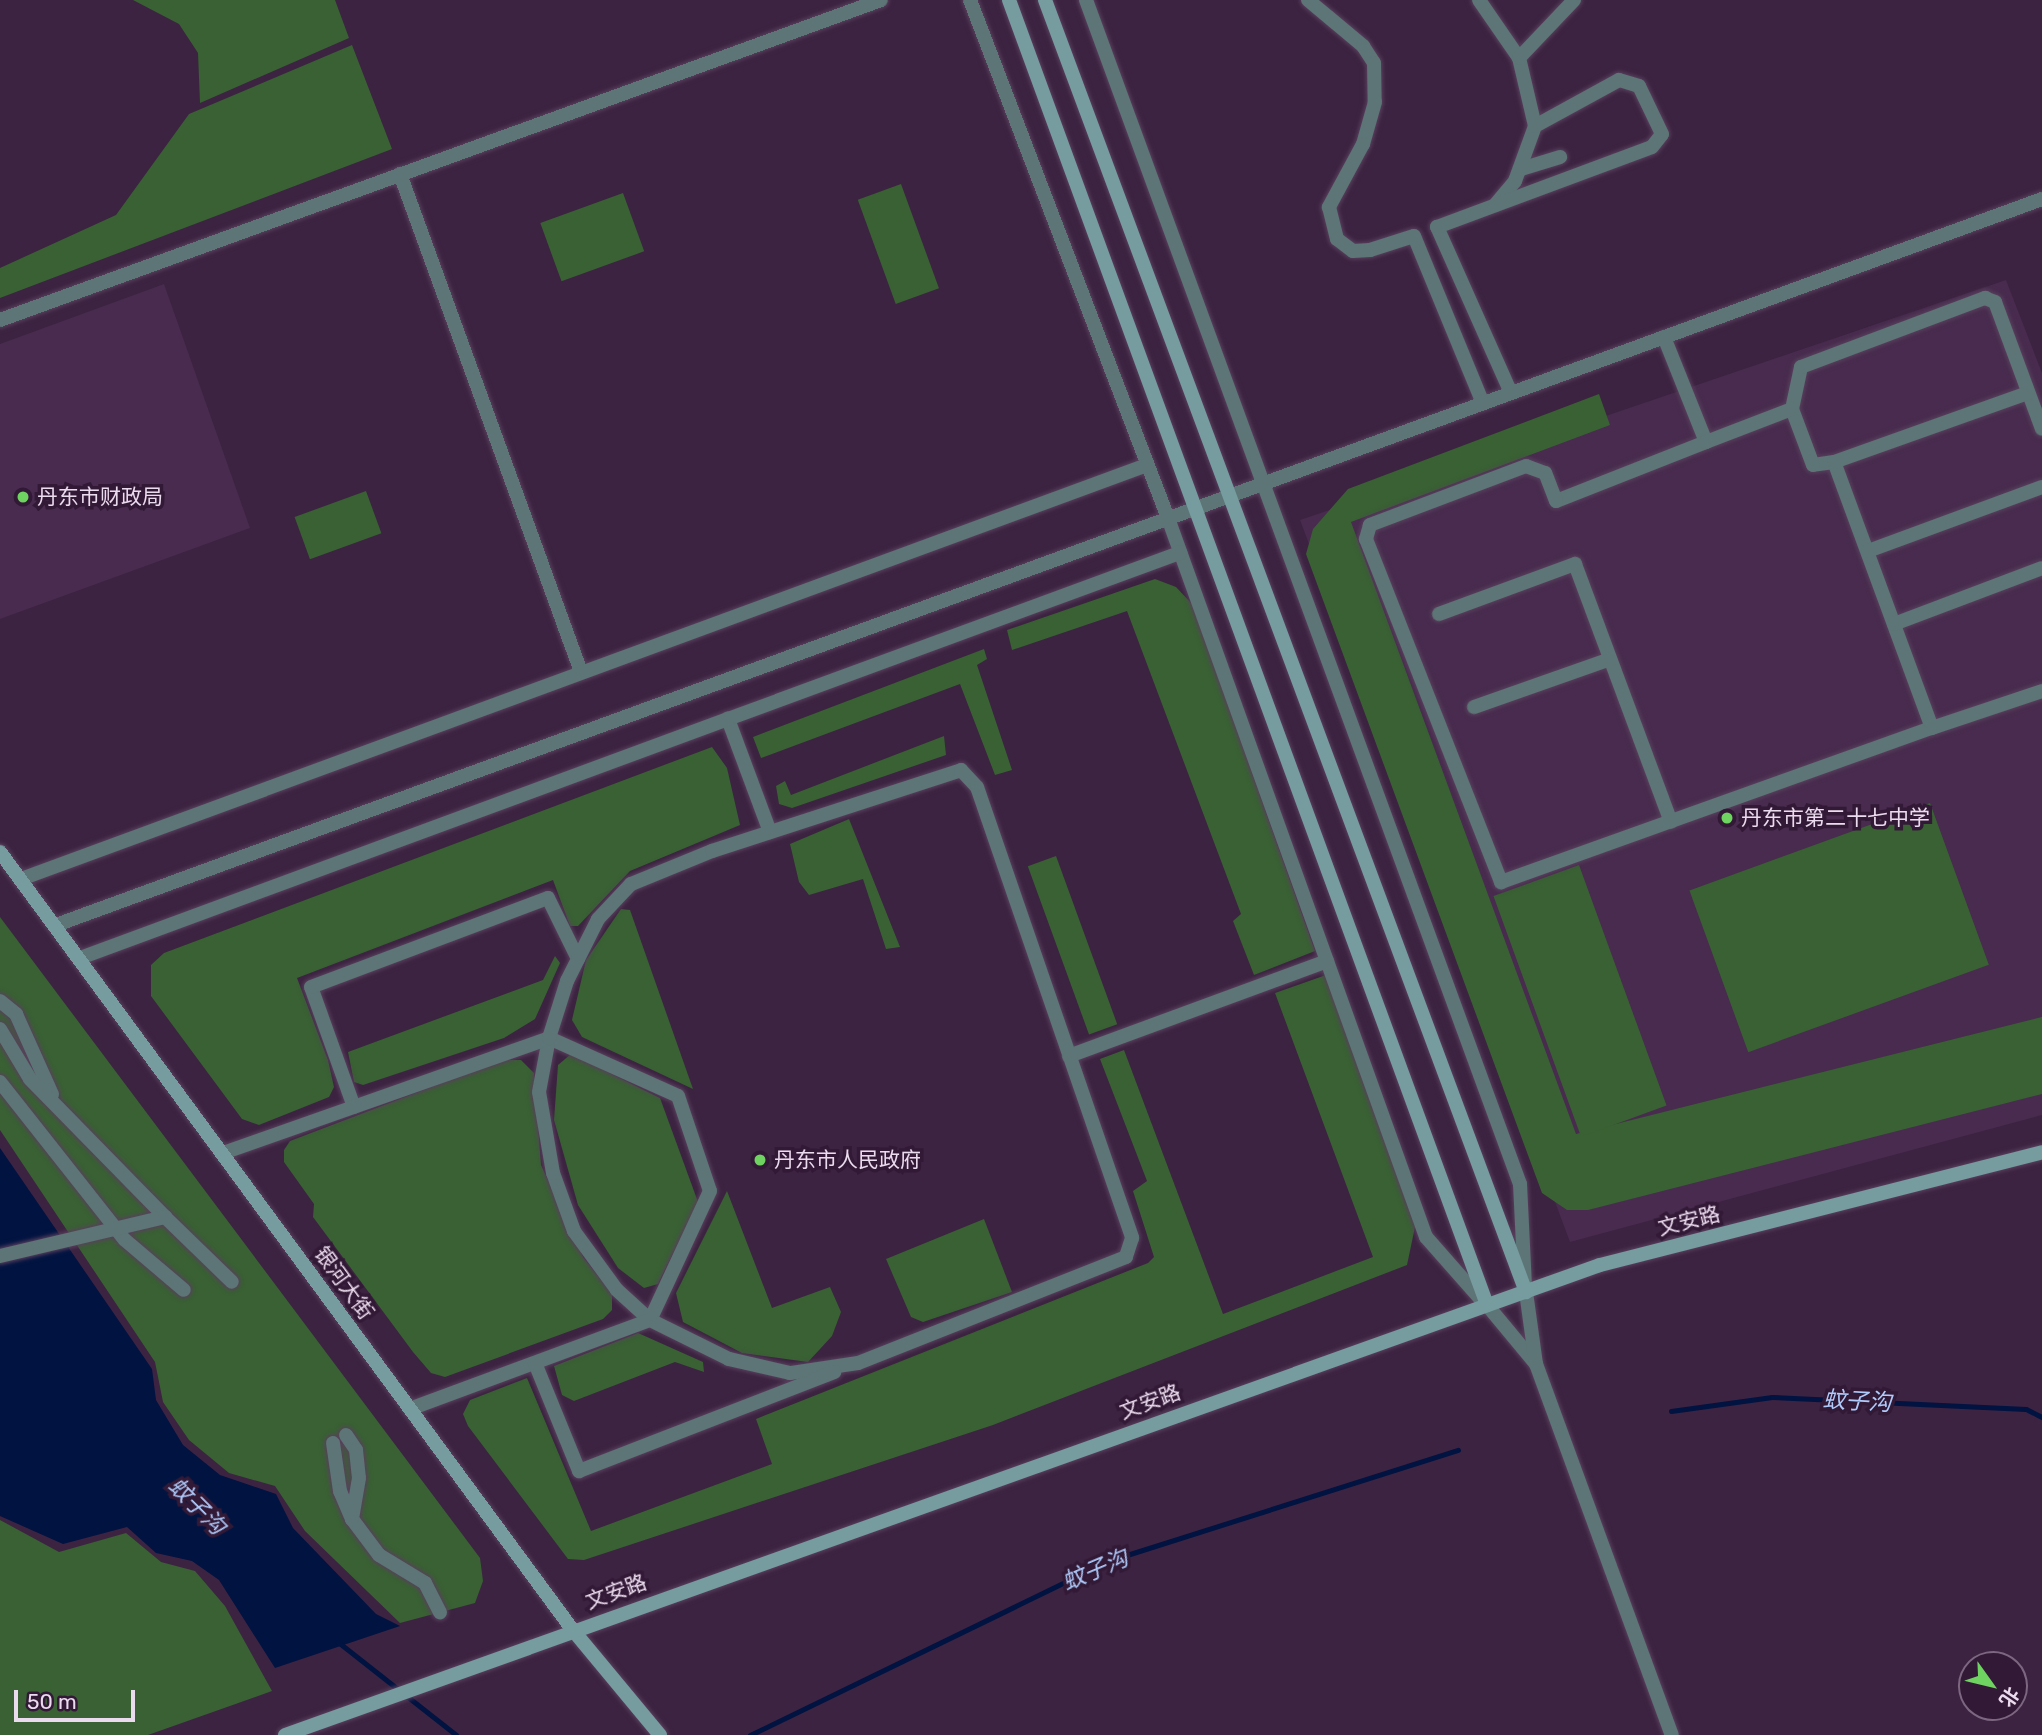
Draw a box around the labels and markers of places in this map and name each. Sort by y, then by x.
place label: 丹东市财政局 [37,484,163,510]
marker: 丹东市财政局 [15,489,31,505]
place label: 丹东市第二十七中学 [1741,805,1930,831]
marker: 丹东市第二十七中学 [1719,810,1735,826]
place label: 丹东市人民政府 [774,1147,921,1173]
marker: 丹东市人民政府 [752,1152,768,1168]

